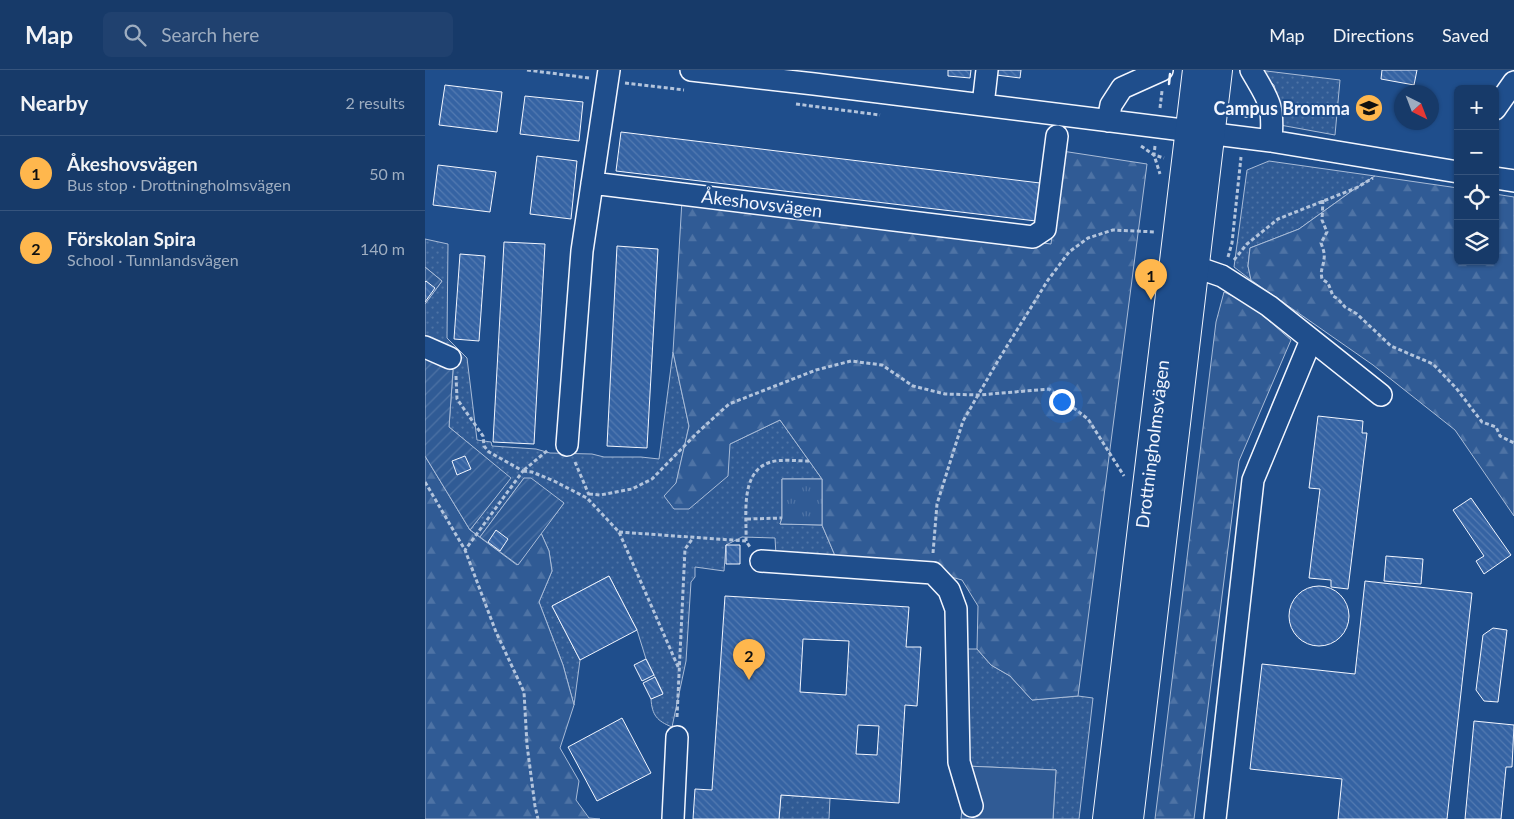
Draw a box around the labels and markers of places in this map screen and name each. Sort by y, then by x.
school or university icon: Campus Bromma [1354,93,1384,123]
place label: Campus Bromma [1213,97,1350,119]
pin: 1 [1135,259,1167,300]
pin: 2 [733,639,765,680]

